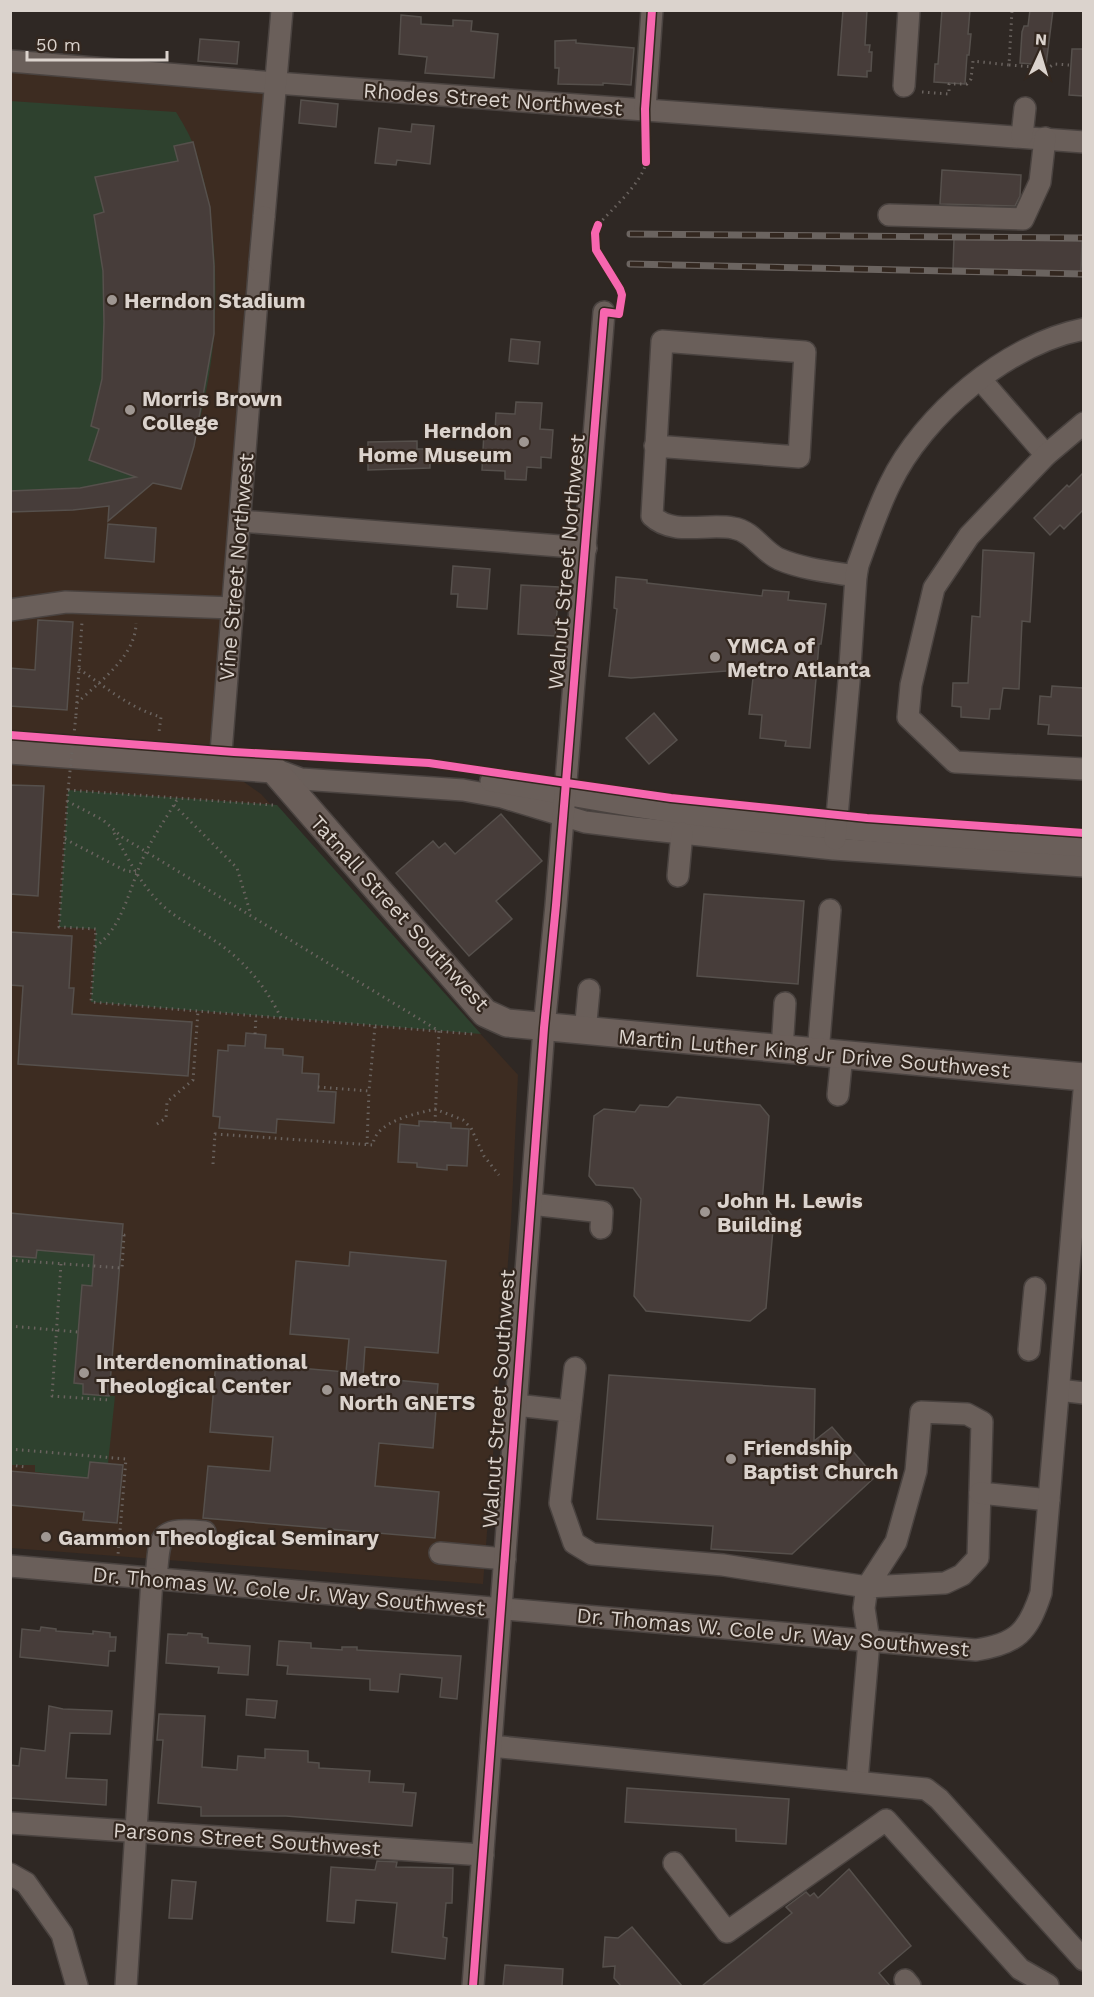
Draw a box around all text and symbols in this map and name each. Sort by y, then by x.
scale bar [27,24,166,62]
north arrow [1010,24,1070,84]
text: N [1034,30,1048,49]
text: 50 m [36,34,81,55]
street label: Rhodes Street Northwest [362,77,624,121]
place label: Herndon Stadium [124,288,306,313]
marker: Herndon Stadium [105,293,119,307]
place label: Morris Brown College [142,386,282,435]
marker: Morris Brown College [123,403,137,417]
place label: Herndon Home Museum [358,418,512,467]
street label: Walnut Street Northwest [542,433,590,691]
marker: Herndon Home Museum [517,435,531,449]
street label: Vine Street Northwest [214,452,258,682]
place label: YMCA of Metro Atlanta [727,633,872,682]
marker: YMCA of Metro Atlanta [708,650,722,664]
street label: Tatnall Street Southwest [305,810,495,1016]
street label: Martin Luther King Jr Drive Southwest [617,1023,1011,1083]
place label: John H. Lewis Building [717,1188,863,1237]
marker: John H. Lewis Building [698,1205,712,1219]
street label: Walnut Street Southwest [476,1268,520,1529]
place label: Interdenominational Theological Center [96,1349,307,1398]
marker: Interdenominational Theological Center [77,1366,91,1380]
place label: Metro North GNETS [339,1366,475,1415]
marker: Metro North GNETS [320,1383,334,1397]
place label: Friendship Baptist Church [743,1435,898,1484]
marker: Friendship Baptist Church [724,1452,738,1466]
place label: Gammon Theological Seminary [58,1525,379,1550]
marker: Gammon Theological Seminary [39,1530,53,1544]
street label: Dr. Thomas W. Cole Jr. Way Southwest [92,1561,487,1621]
street label: Dr. Thomas W. Cole Jr. Way Southwest [576,1602,971,1662]
street label: Parsons Street Southwest [112,1817,382,1861]

